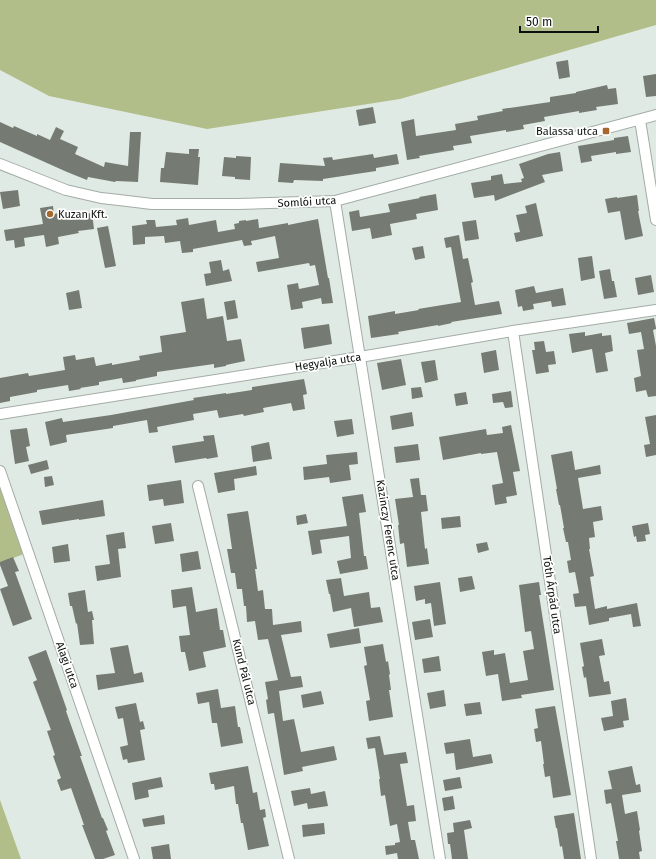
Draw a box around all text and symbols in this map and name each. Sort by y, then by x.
scale bar [520,8,598,34]
text: 50 m [526,15,552,29]
place label: Balassa utca [536,125,598,138]
marker: Balassa utca [601,126,611,136]
street label: Somlói utca [277,194,337,210]
place label: Kuzan Kft. [58,208,108,221]
marker: Kuzan Kft. [45,209,55,219]
street label: Hegyalja utca [294,350,362,374]
street label: Kazinczy Ferenc utca [374,479,402,581]
street label: Tóth Árpád utca [540,555,565,635]
street label: Kund Pál utca [229,638,259,707]
street label: Alagi utca [53,640,81,690]

